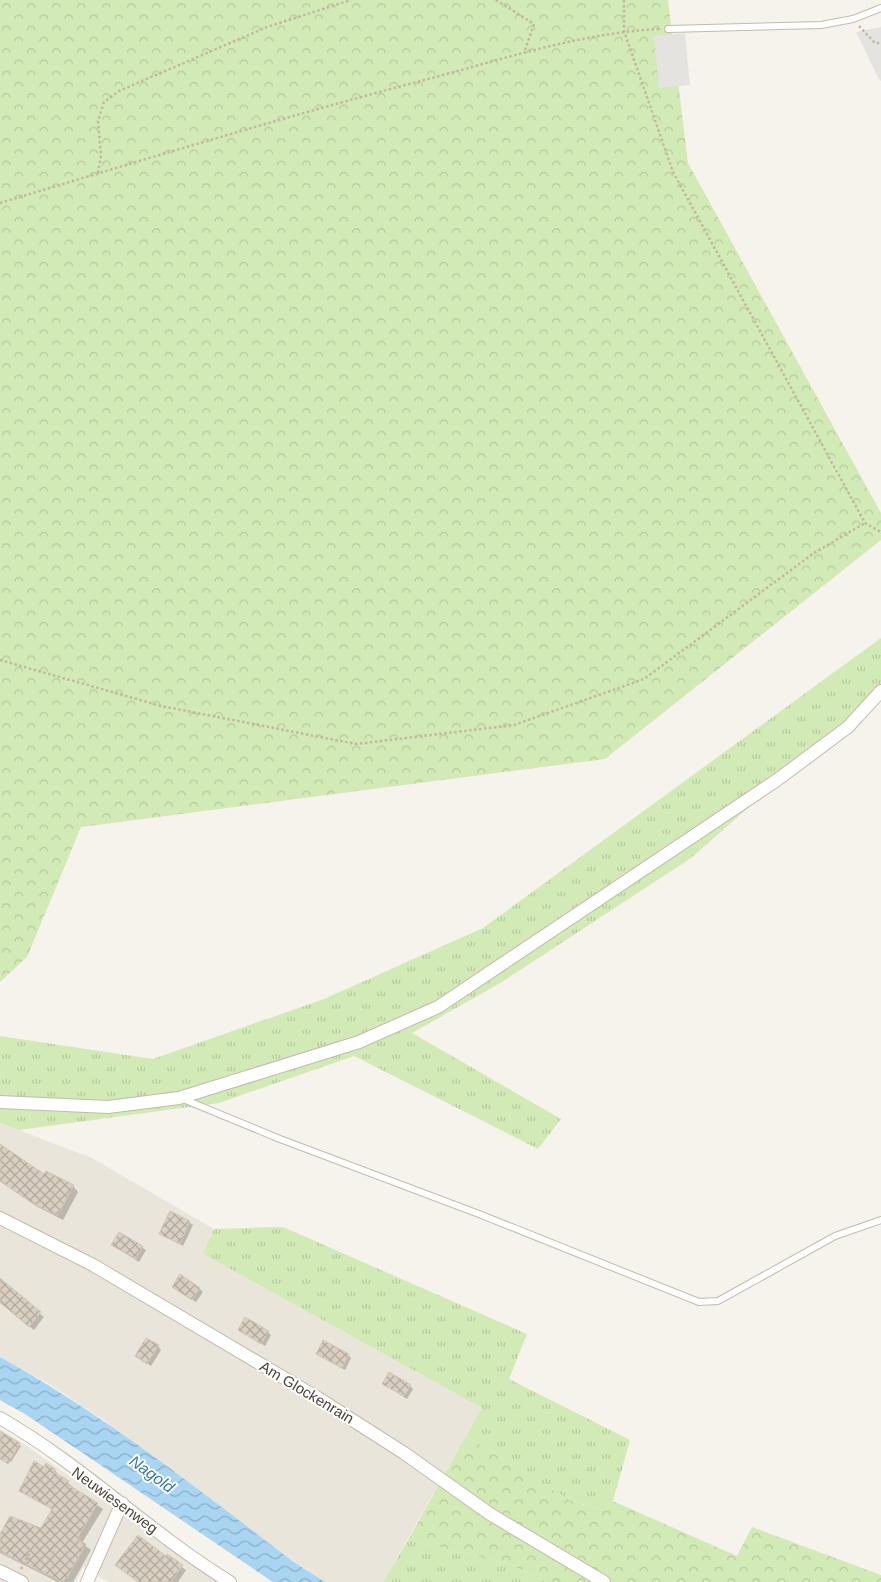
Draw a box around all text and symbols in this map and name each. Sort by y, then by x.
street label: Am Glockenrain [257,1357,357,1427]
water label: Nagold [126,1452,178,1496]
street label: Neuwiesenweg [69,1463,161,1537]

